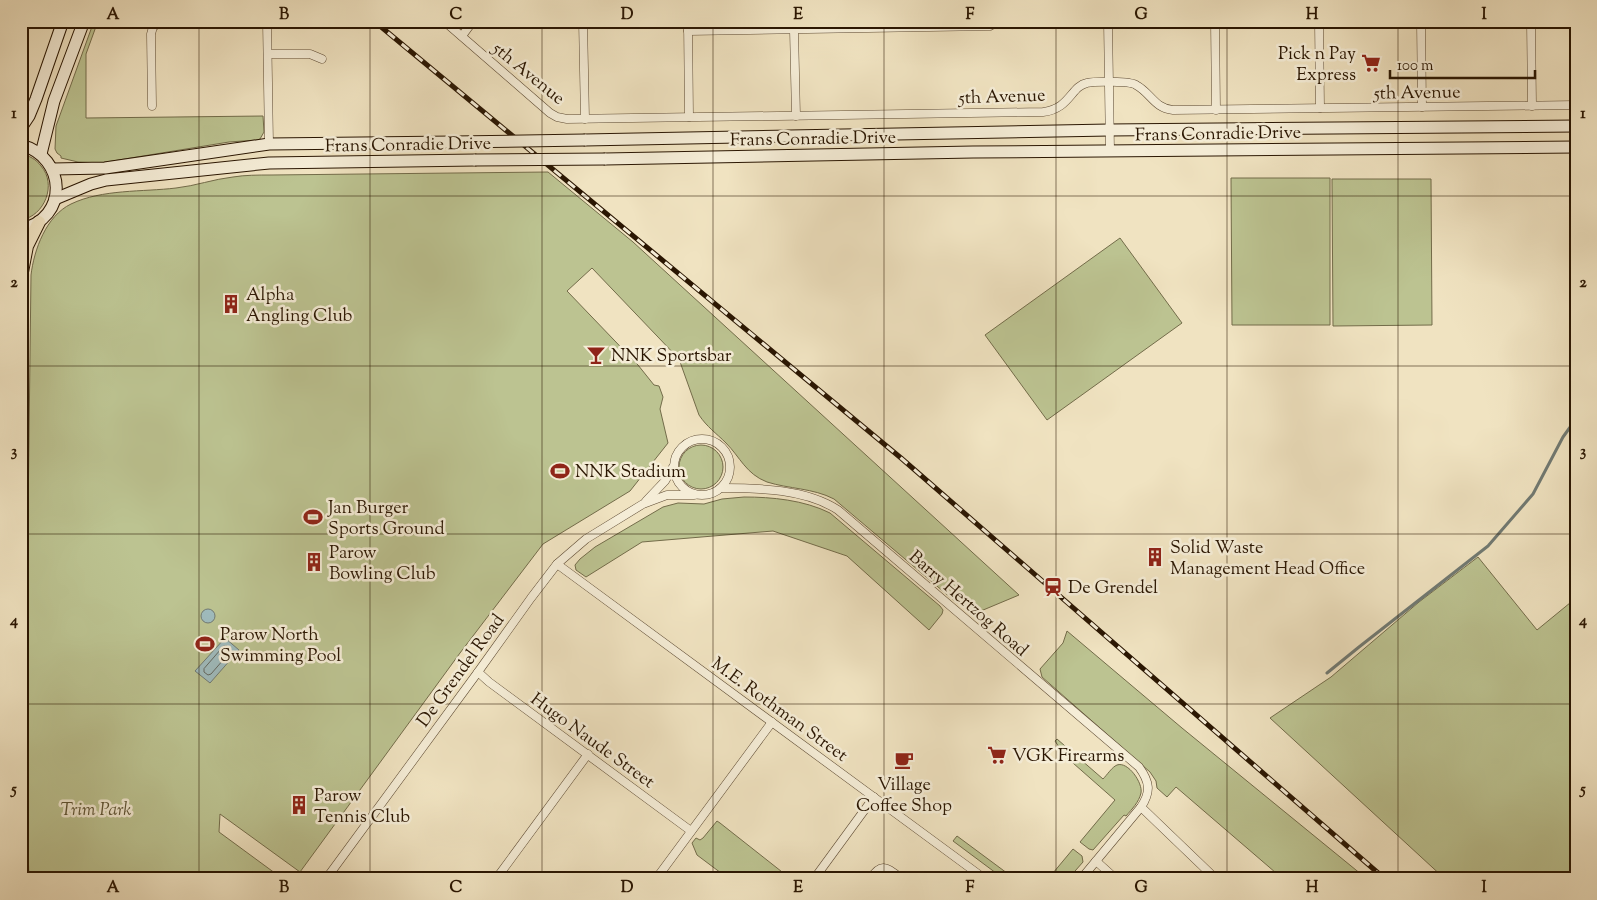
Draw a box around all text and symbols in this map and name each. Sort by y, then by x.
text: A [107,4,120,27]
text: B [279,4,289,27]
text: C [450,4,463,27]
text: D [621,4,634,27]
text: E [793,4,803,27]
text: F [966,4,975,27]
text: G [1134,4,1148,27]
text: H [1306,4,1319,27]
text: I [1481,4,1487,27]
street label: 5th Avenue [485,36,570,112]
place label: Pick n Pay Express [1278,42,1356,89]
scale bar [1390,48,1534,80]
supermarket icon: Pick n Pay Express [1360,52,1382,74]
text: 100 m [1397,56,1434,77]
street label: 5th Avenue [1372,80,1461,108]
street label: 5th Avenue [957,83,1046,113]
text: 1 [11,103,17,126]
text: 1 [1580,103,1586,126]
street label: Frans Conradie Drive [1135,121,1301,149]
street label: Frans Conradie Drive [730,126,896,154]
street label: Frans Conradie Drive [325,132,491,160]
text: 2 [10,272,18,295]
text: 2 [1579,272,1587,295]
place label: Alpha Angling Club [246,283,353,330]
building icon: Alpha Angling Club [220,293,242,315]
bar icon: NNK Sportsbar [585,344,607,366]
place label: NNK Sportsbar [611,344,732,370]
text: 3 [11,441,18,464]
text: 3 [1580,441,1587,464]
sports icon: NNK Stadium [549,460,571,482]
place label: NNK Stadium [575,460,686,486]
place label: Jan Burger Sports Ground [327,496,445,543]
sports icon: Jan Burger Sports Ground [302,506,324,528]
place label: Solid Waste Management Head Office [1170,536,1365,583]
place label: Parow Bowling Club [329,541,436,588]
street label: Barry Hertzog Road [902,545,1033,664]
building icon: Solid Waste Management Head Office [1144,546,1166,568]
building icon: Parow Bowling Club [303,551,325,573]
station icon: De Grendel [1042,576,1064,598]
place label: De Grendel [1068,576,1158,602]
street label: De Grendel Road [412,609,512,733]
text: 4 [9,610,18,633]
text: 4 [1578,610,1587,633]
place label: Parow North Swimming Pool [220,623,341,670]
sports icon: Parow North Swimming Pool [194,633,216,655]
street label: M.E. Rothman Street [705,652,853,769]
street label: Hugo Naude Street [524,687,659,796]
supermarket icon: VGK Firearms [986,744,1008,766]
place label: VGK Firearms [1012,744,1124,770]
cafe icon: Village Coffee Shop [893,749,915,771]
place label: Village Coffee Shop [856,773,952,820]
text: 5 [9,779,17,802]
text: 5 [1578,779,1586,802]
place label: Parow Tennis Club [314,784,410,831]
building icon: Parow Tennis Club [288,794,310,816]
park label: Trim Park [61,798,131,824]
text: A [107,877,120,900]
text: B [279,877,289,900]
text: C [450,877,463,900]
text: D [621,877,634,900]
text: E [793,877,803,900]
text: F [966,877,975,900]
text: G [1134,877,1148,900]
text: H [1306,877,1319,900]
text: I [1481,877,1487,900]

